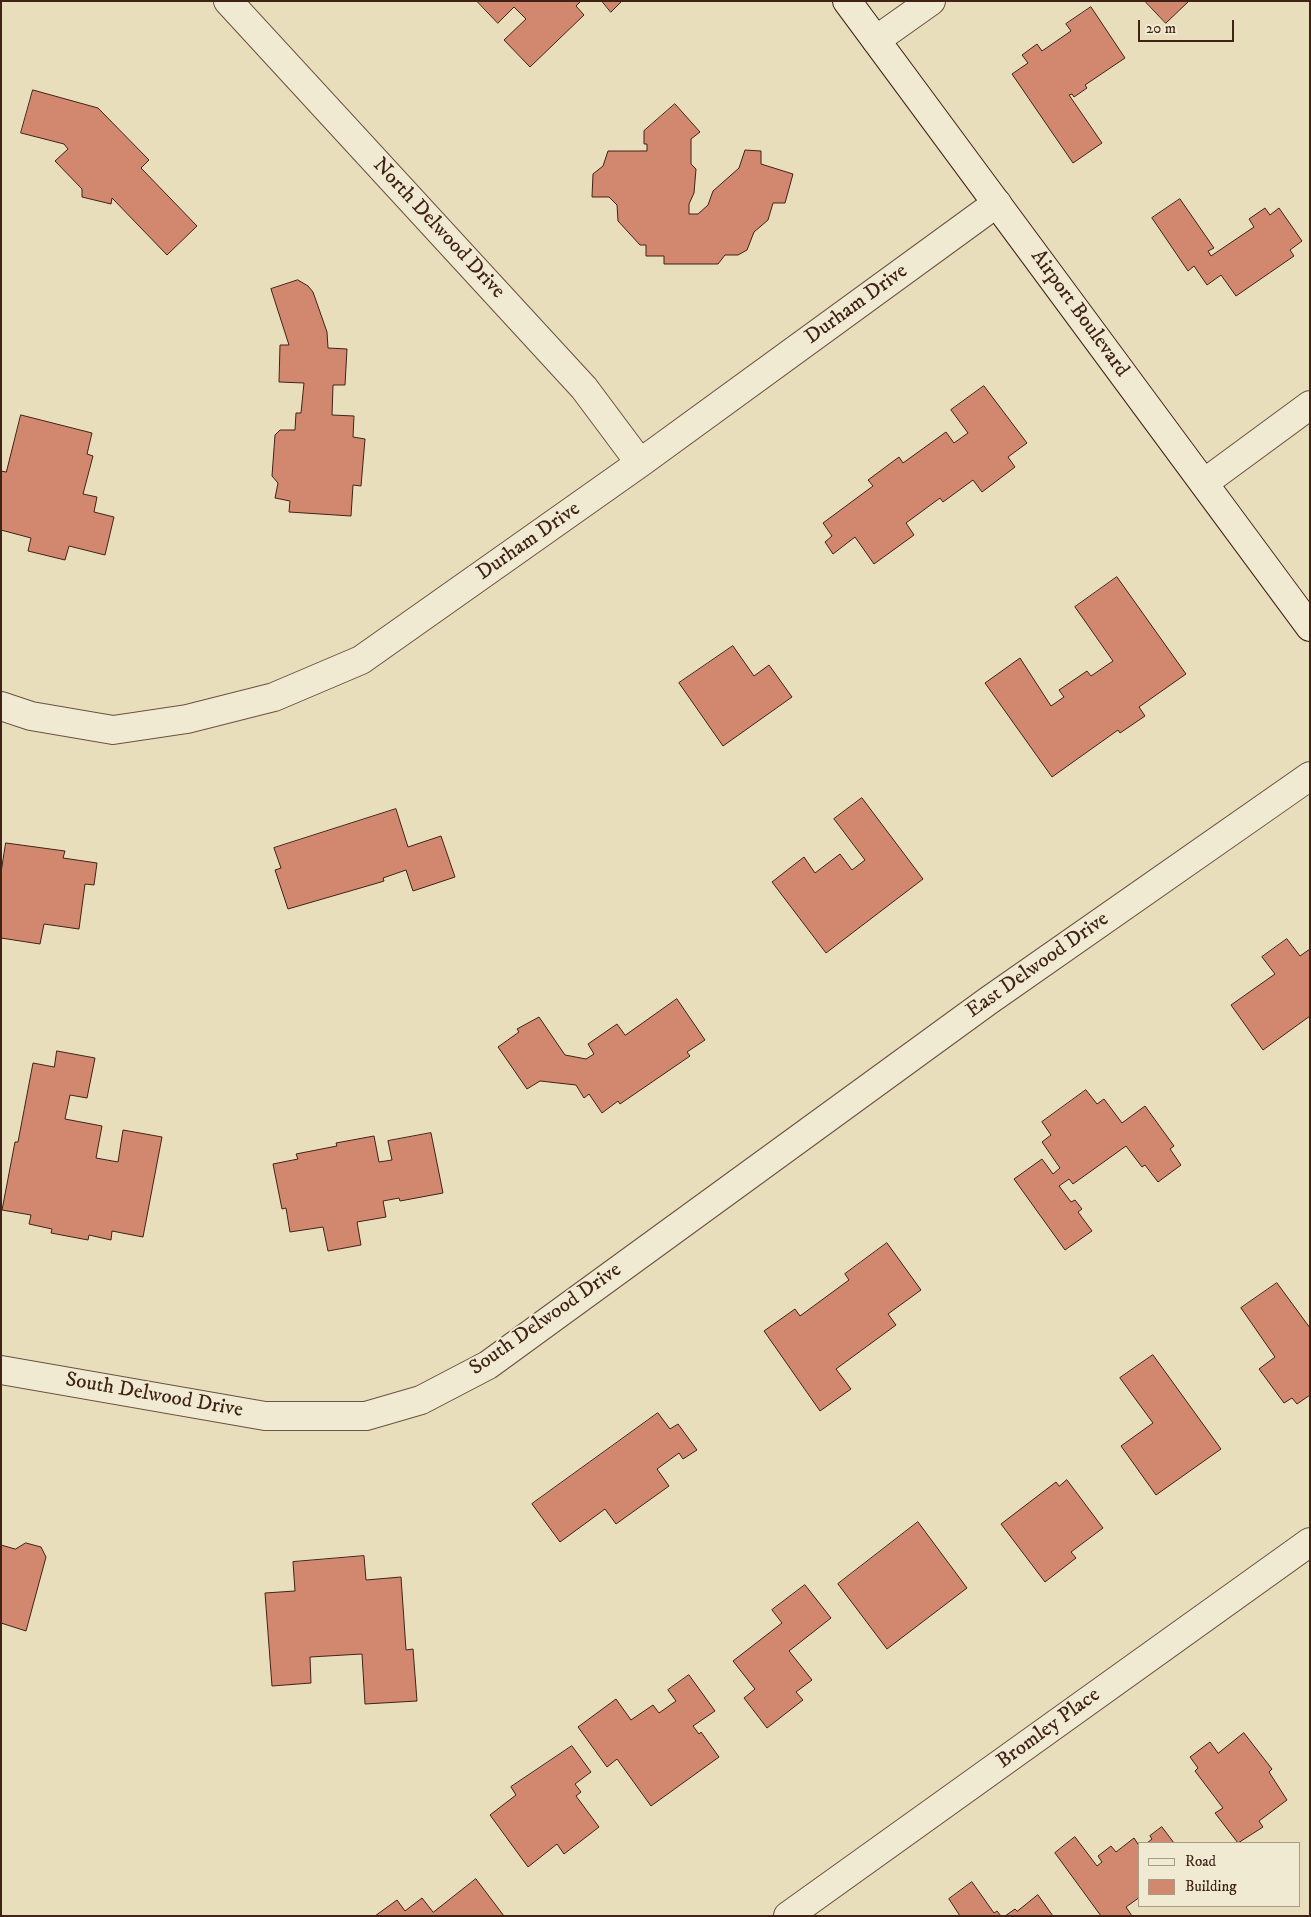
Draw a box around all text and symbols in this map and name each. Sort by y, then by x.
scale bar [1141,10,1237,42]
text: 20 m [1146,19,1176,38]
street label: North Delwood Drive [366,153,510,305]
street label: Airport Boulevard [1024,245,1134,383]
street label: Durham Drive [801,259,913,351]
street label: Durham Drive [472,497,586,587]
street label: East Delwood Drive [962,907,1114,1025]
street label: South Delwood Drive [465,1258,627,1382]
street label: South Delwood Drive [63,1368,245,1424]
street label: Bromley Place [992,1683,1106,1775]
legend [1138,1842,1301,1907]
text: Road [1185,1852,1216,1871]
text: Building [1185,1877,1237,1896]

